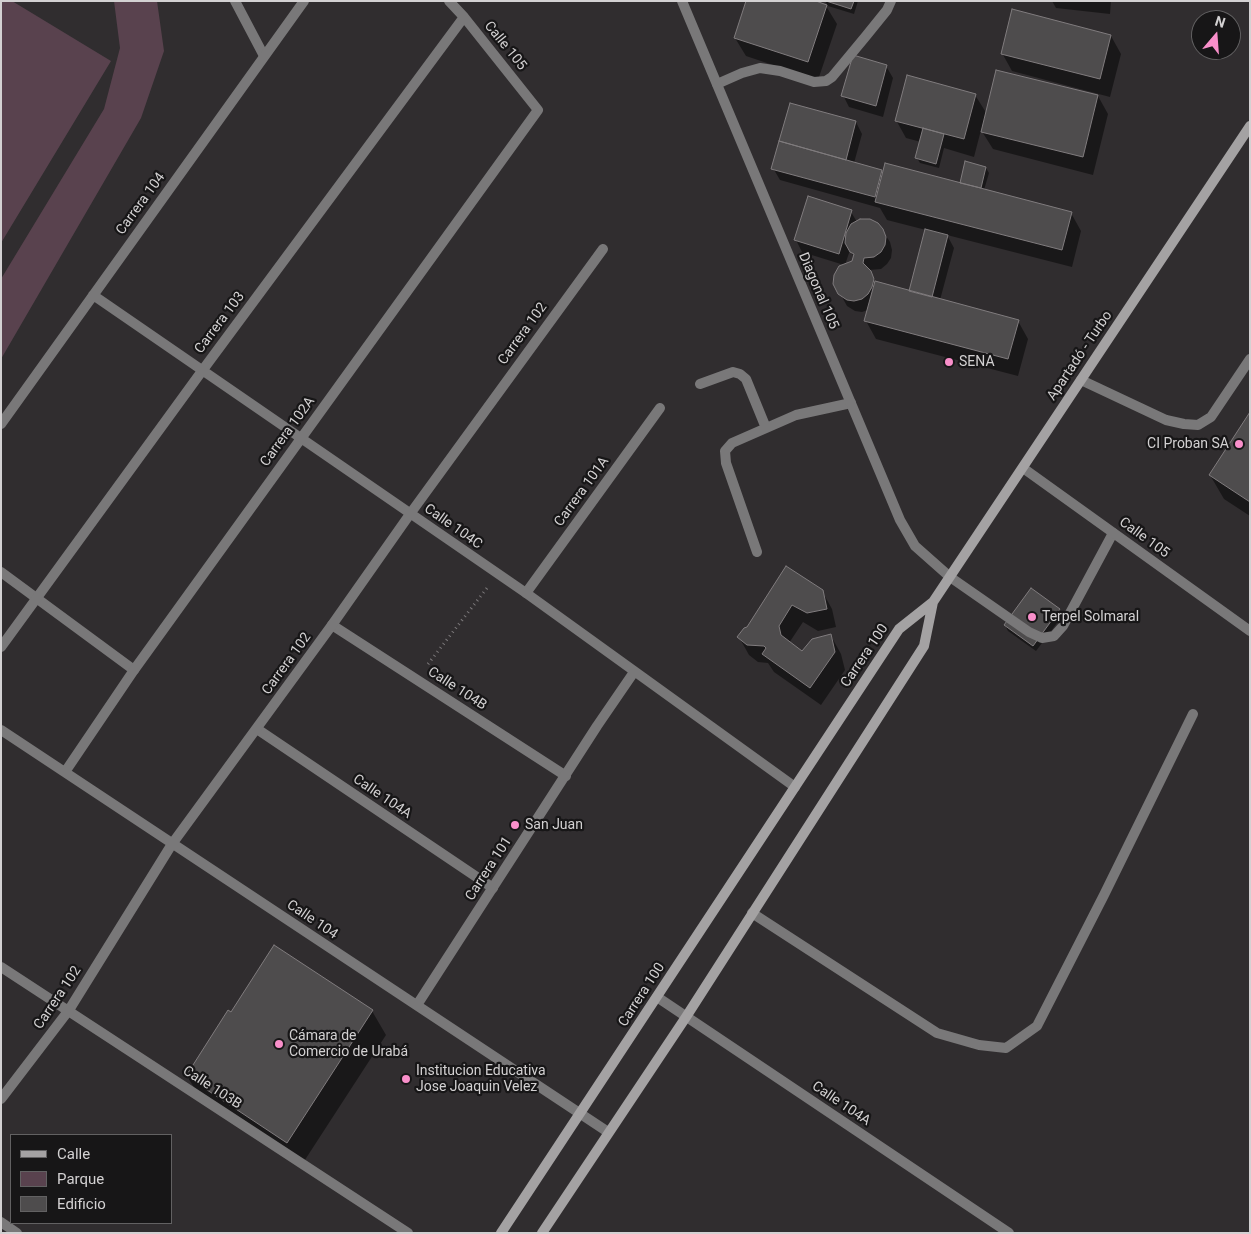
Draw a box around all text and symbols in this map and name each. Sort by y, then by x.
north arrow [1191,10,1241,60]
text: N [1213,13,1227,31]
street label: Calle 105 [480,18,530,74]
street label: Carrera 104 [113,170,169,238]
street label: Diagonal 105 [794,250,842,332]
street label: Carrera 103 [191,289,249,357]
street label: Carrera 102 [495,300,551,368]
street label: Apartadó - Turbo [1044,308,1116,404]
place label: SENA [959,354,995,370]
marker: SENA [943,356,955,368]
street label: Carrera 102A [257,394,319,470]
place label: CI Proban SA [1147,436,1229,452]
marker: CI Proban SA [1233,438,1245,450]
street label: Carrera 101A [551,454,613,530]
street label: Calle 104C [421,501,485,553]
street label: Calle 105 [1116,514,1172,562]
place label: Terpel Solmaral [1042,609,1139,625]
marker: Terpel Solmaral [1026,611,1038,623]
street label: Carrera 100 [838,621,892,691]
street label: Carrera 102 [259,630,315,698]
street label: Calle 104B [424,664,490,714]
street label: Calle 104A [349,771,415,823]
place label: San Juan [525,817,583,833]
marker: San Juan [509,819,521,831]
street label: Carrera 101 [462,834,516,904]
street label: Calle 104 [283,897,341,943]
street label: Carrera 100 [615,960,669,1030]
street label: Carrera 102 [31,963,85,1033]
place label: Cámara de Comercio de Urabá [289,1028,408,1060]
marker: Cámara de Comercio de Urabá [273,1038,285,1050]
street label: Calle 103B [179,1063,245,1113]
place label: Institucion Educativa Jose Joaquin Velez [416,1063,546,1096]
marker: Institucion Educativa Jose Joaquin Velez [400,1073,412,1085]
street label: Calle 104A [808,1078,874,1130]
legend [10,1134,172,1224]
text: Calle [57,1145,90,1163]
text: Parque [57,1170,104,1188]
text: Edificio [57,1195,106,1213]

